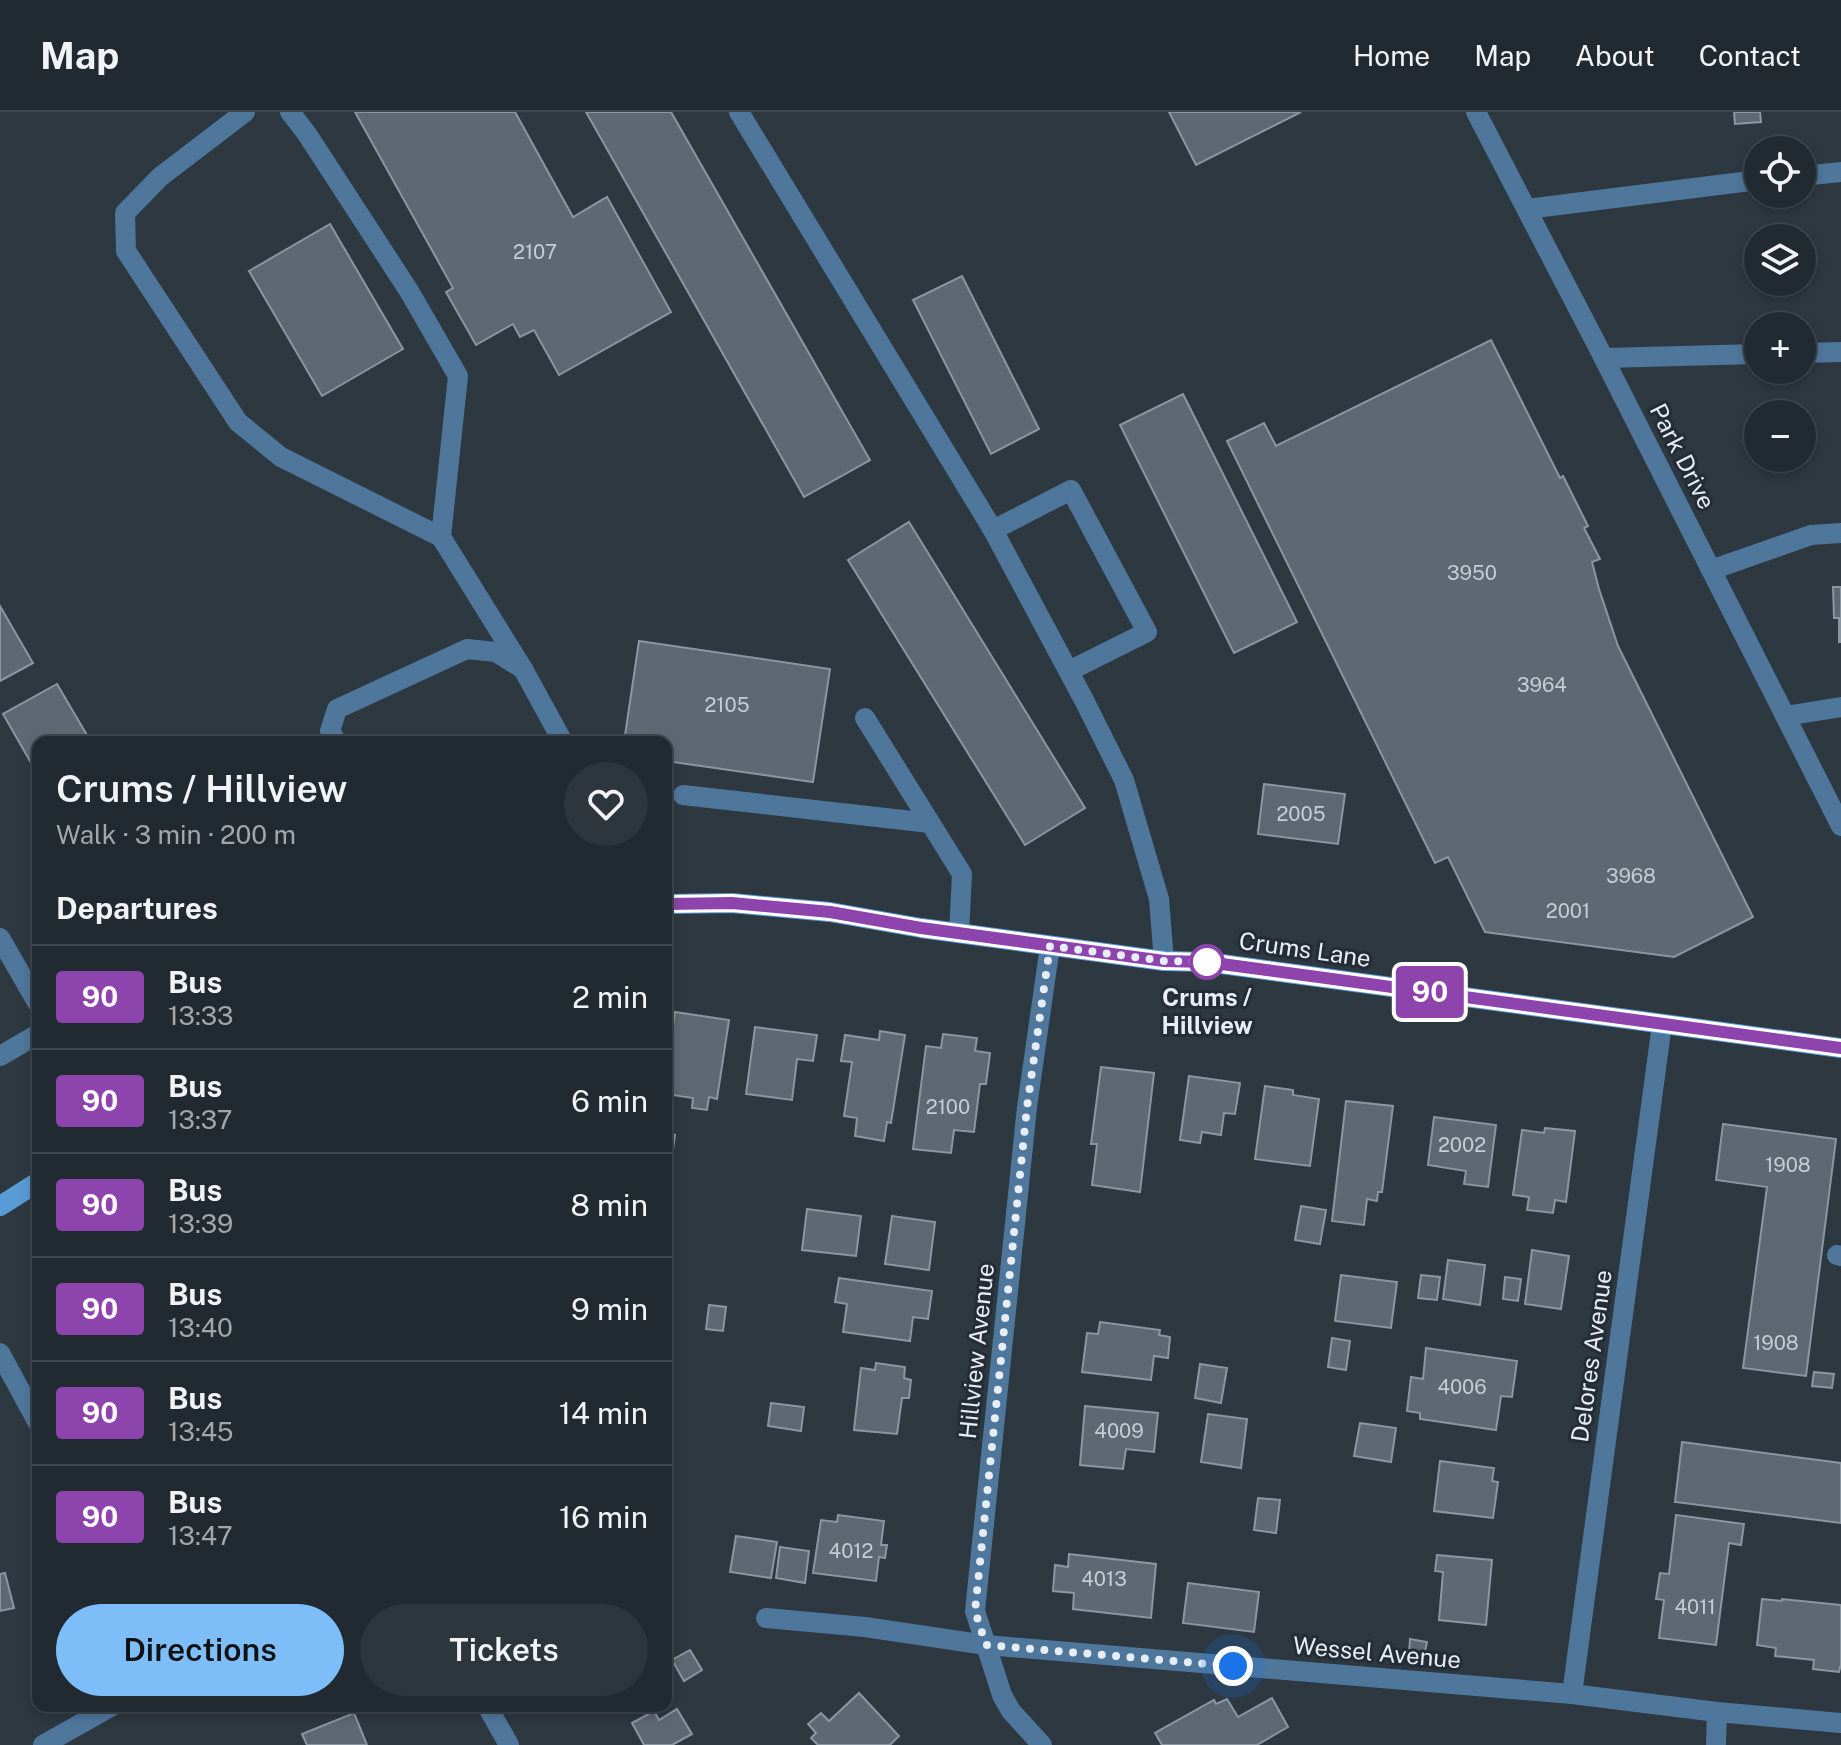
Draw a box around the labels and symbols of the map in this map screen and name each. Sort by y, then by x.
house number: 2107 [513,240,557,264]
street label: Park Drive [1645,399,1721,513]
house number: 3950 [1447,561,1497,585]
house number: 3964 [1517,673,1567,697]
house number: 2105 [704,693,750,717]
house number: 2005 [1276,802,1326,826]
house number: 3968 [1606,864,1656,888]
house number: 2001 [1546,899,1590,923]
street label: Crums Lane [1237,926,1373,972]
marker: Crums / Hillview [1190,945,1224,979]
line badge: 90 [1394,966,1466,1018]
place label: Crums / Hillview [1161,983,1253,1039]
house number: 2100 [926,1095,970,1119]
house number: 2002 [1438,1133,1486,1157]
house number: 1908 [1765,1153,1811,1177]
street label: Hillview Avenue [953,1262,999,1440]
street label: Delores Avenue [1565,1268,1617,1444]
house number: 1908 [1753,1331,1799,1355]
house number: 4006 [1437,1375,1487,1399]
house number: 4009 [1094,1419,1144,1443]
house number: 4012 [829,1539,873,1563]
house number: 4013 [1081,1567,1127,1591]
house number: 4011 [1674,1595,1716,1619]
street label: Wessel Avenue [1292,1631,1462,1673]
your location [1213,1646,1253,1686]

